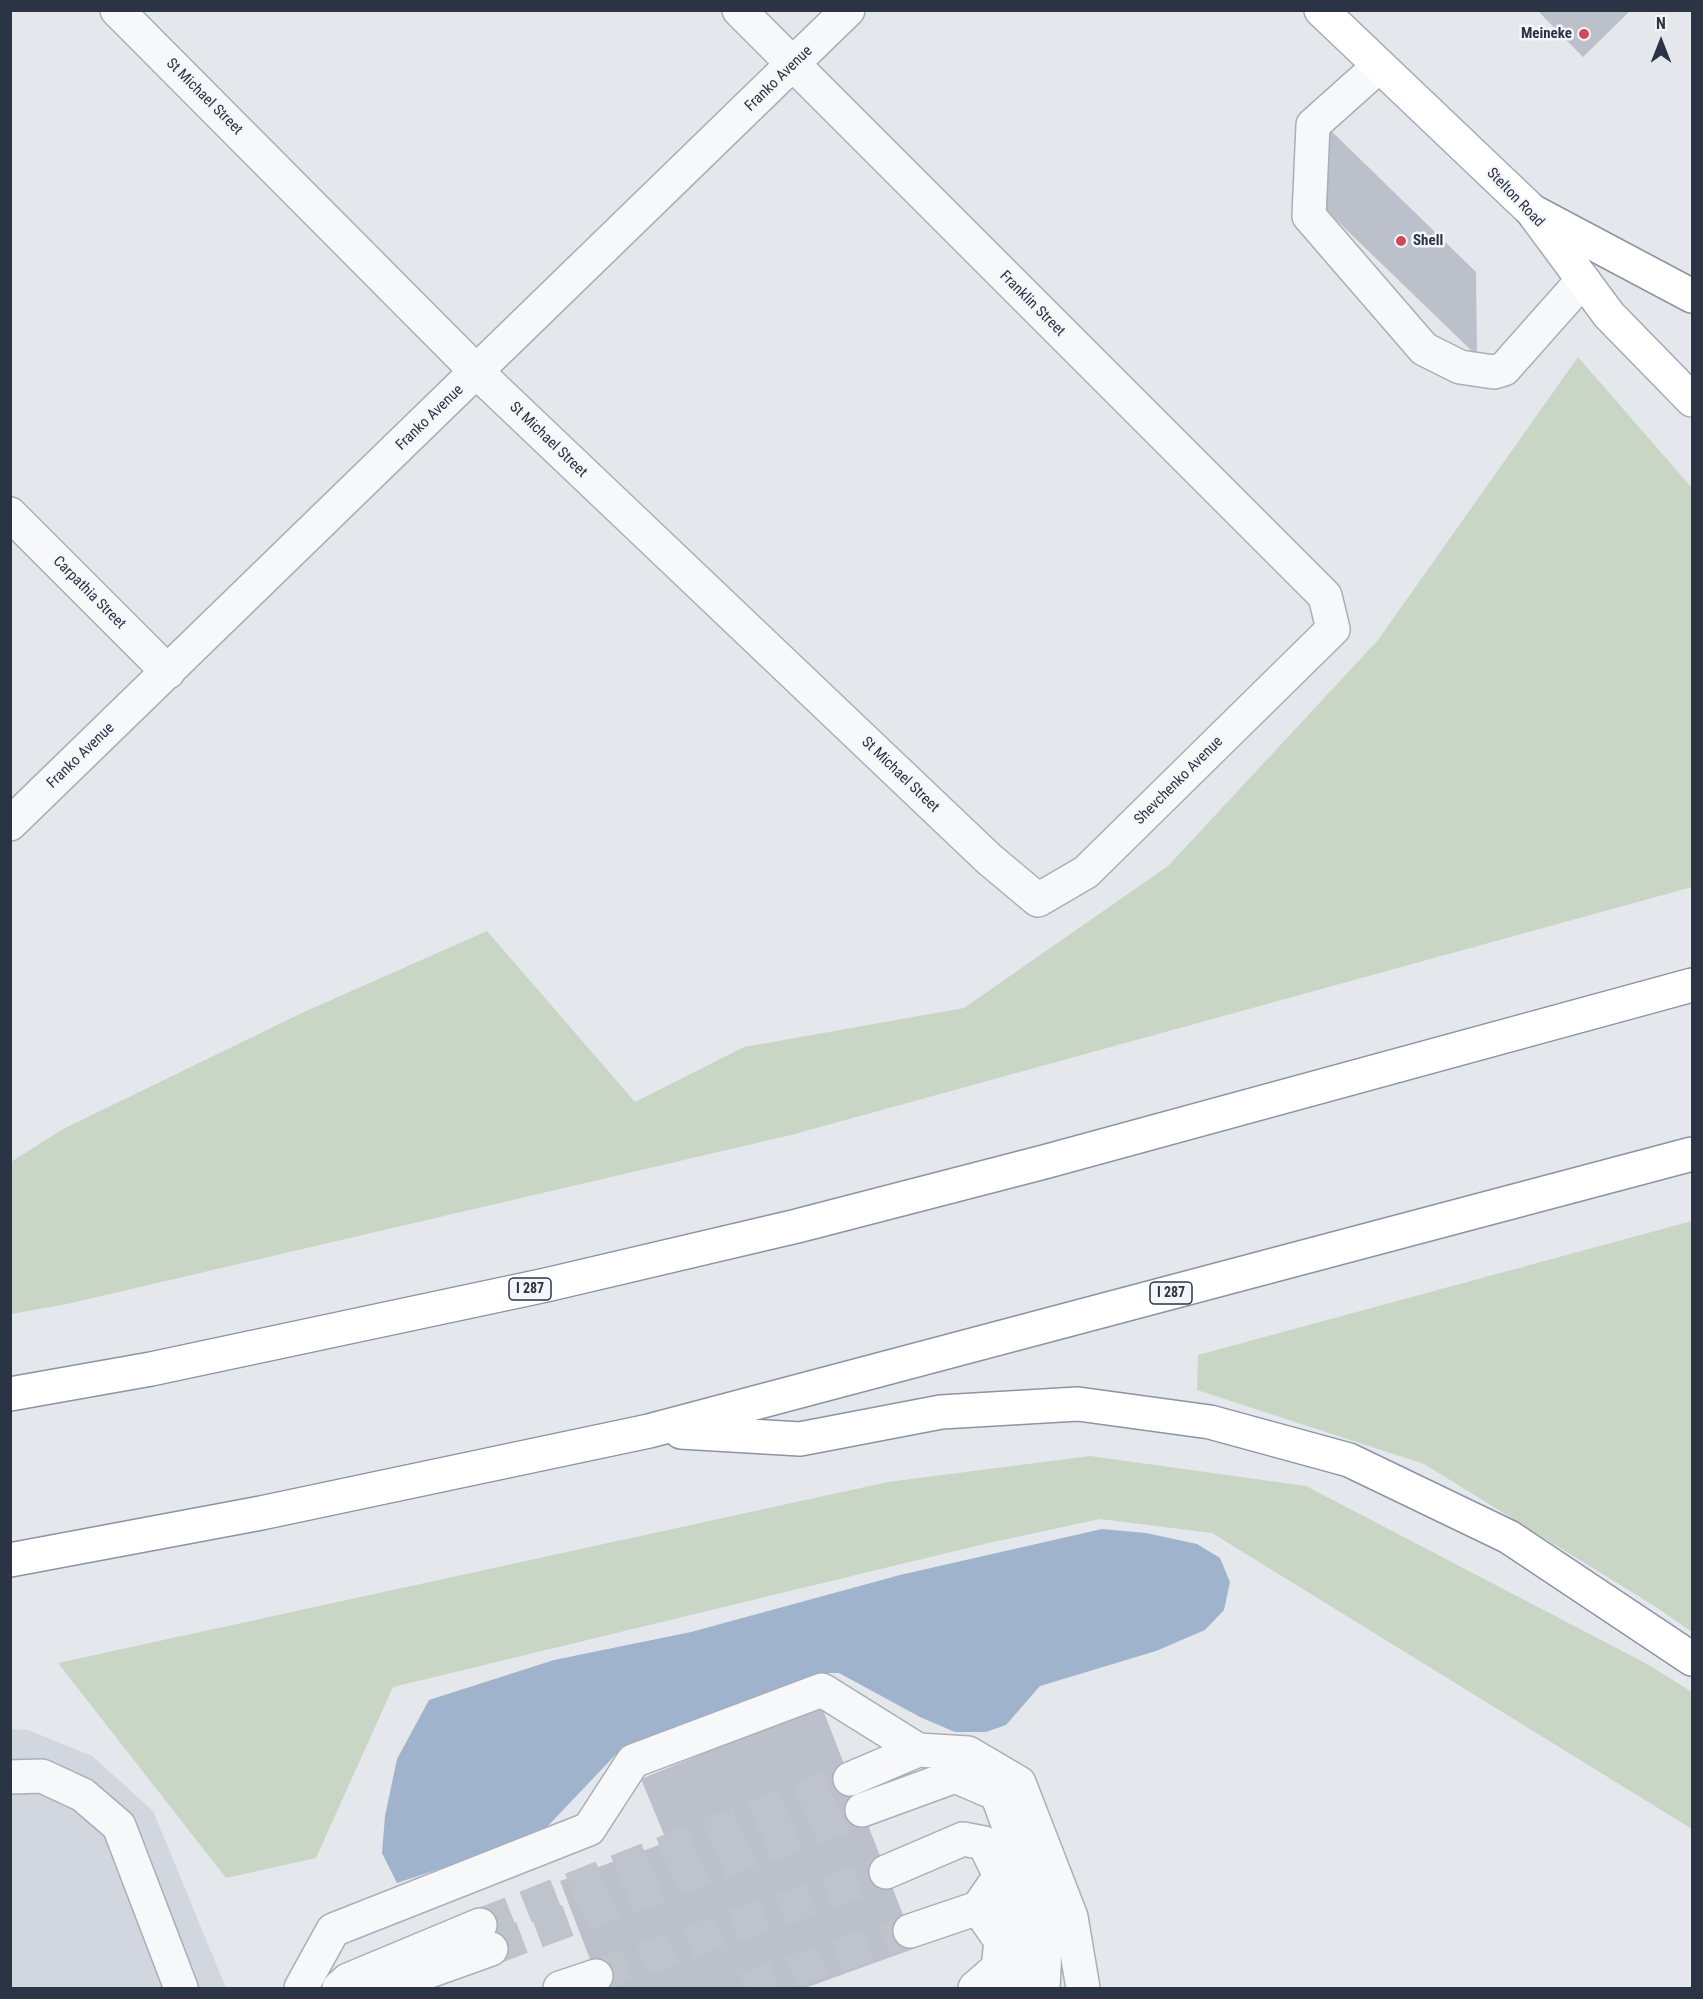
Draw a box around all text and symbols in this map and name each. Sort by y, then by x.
north arrow [1631,12,1691,72]
text: N [1656,14,1666,33]
place label: Meineke [1521,25,1572,43]
marker: Meineke [1577,27,1591,41]
street label: Franko Avenue [742,42,816,116]
street label: St Michael Street [162,55,246,139]
street label: Stelton Road [1482,165,1548,231]
place label: Shell [1413,232,1443,250]
marker: Shell [1394,234,1408,248]
street label: Franklin Street [995,267,1069,341]
street label: Franko Avenue [393,381,467,455]
street label: St Michael Street [505,398,591,482]
street label: Carpathia Street [49,553,129,633]
street label: Franko Avenue [44,719,118,793]
street label: St Michael Street [857,733,943,817]
street label: Shevchenko Avenue [1131,733,1227,829]
road number: I 287 [509,1278,551,1300]
road number: I 287 [1150,1282,1192,1304]

